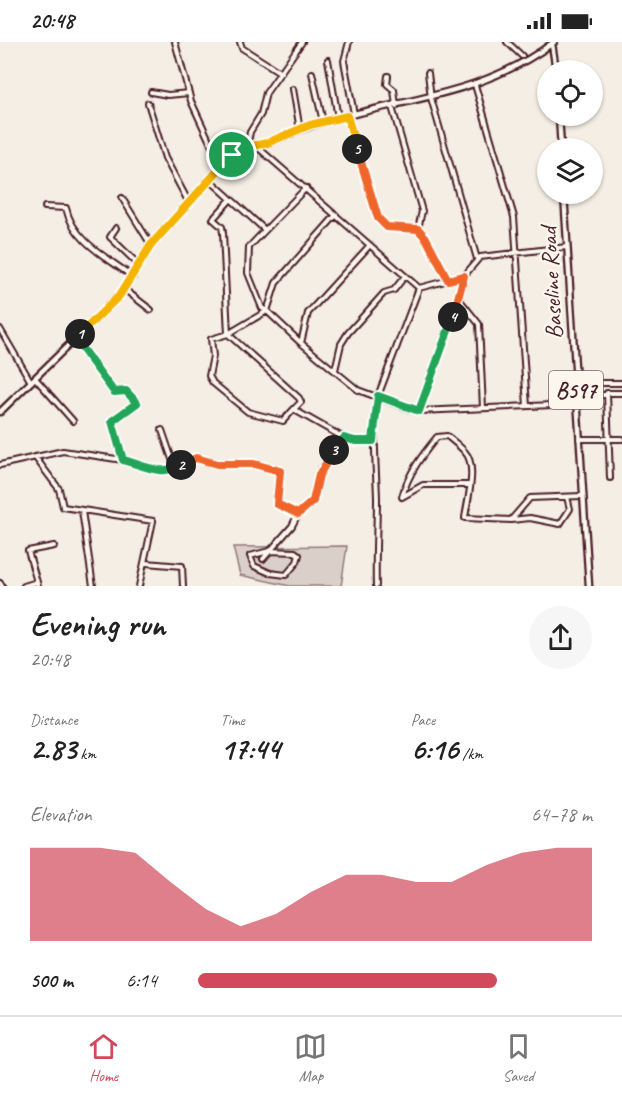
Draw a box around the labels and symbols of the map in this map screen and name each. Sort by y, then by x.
pin [206,129,257,180]
pin: 5 [342,134,372,164]
street label: Baseline Road [533,223,569,340]
pin: 4 [438,302,468,332]
pin: 1 [65,319,95,349]
road number: B597 [549,371,603,409]
pin: 3 [319,435,349,465]
pin: 2 [166,450,196,480]

